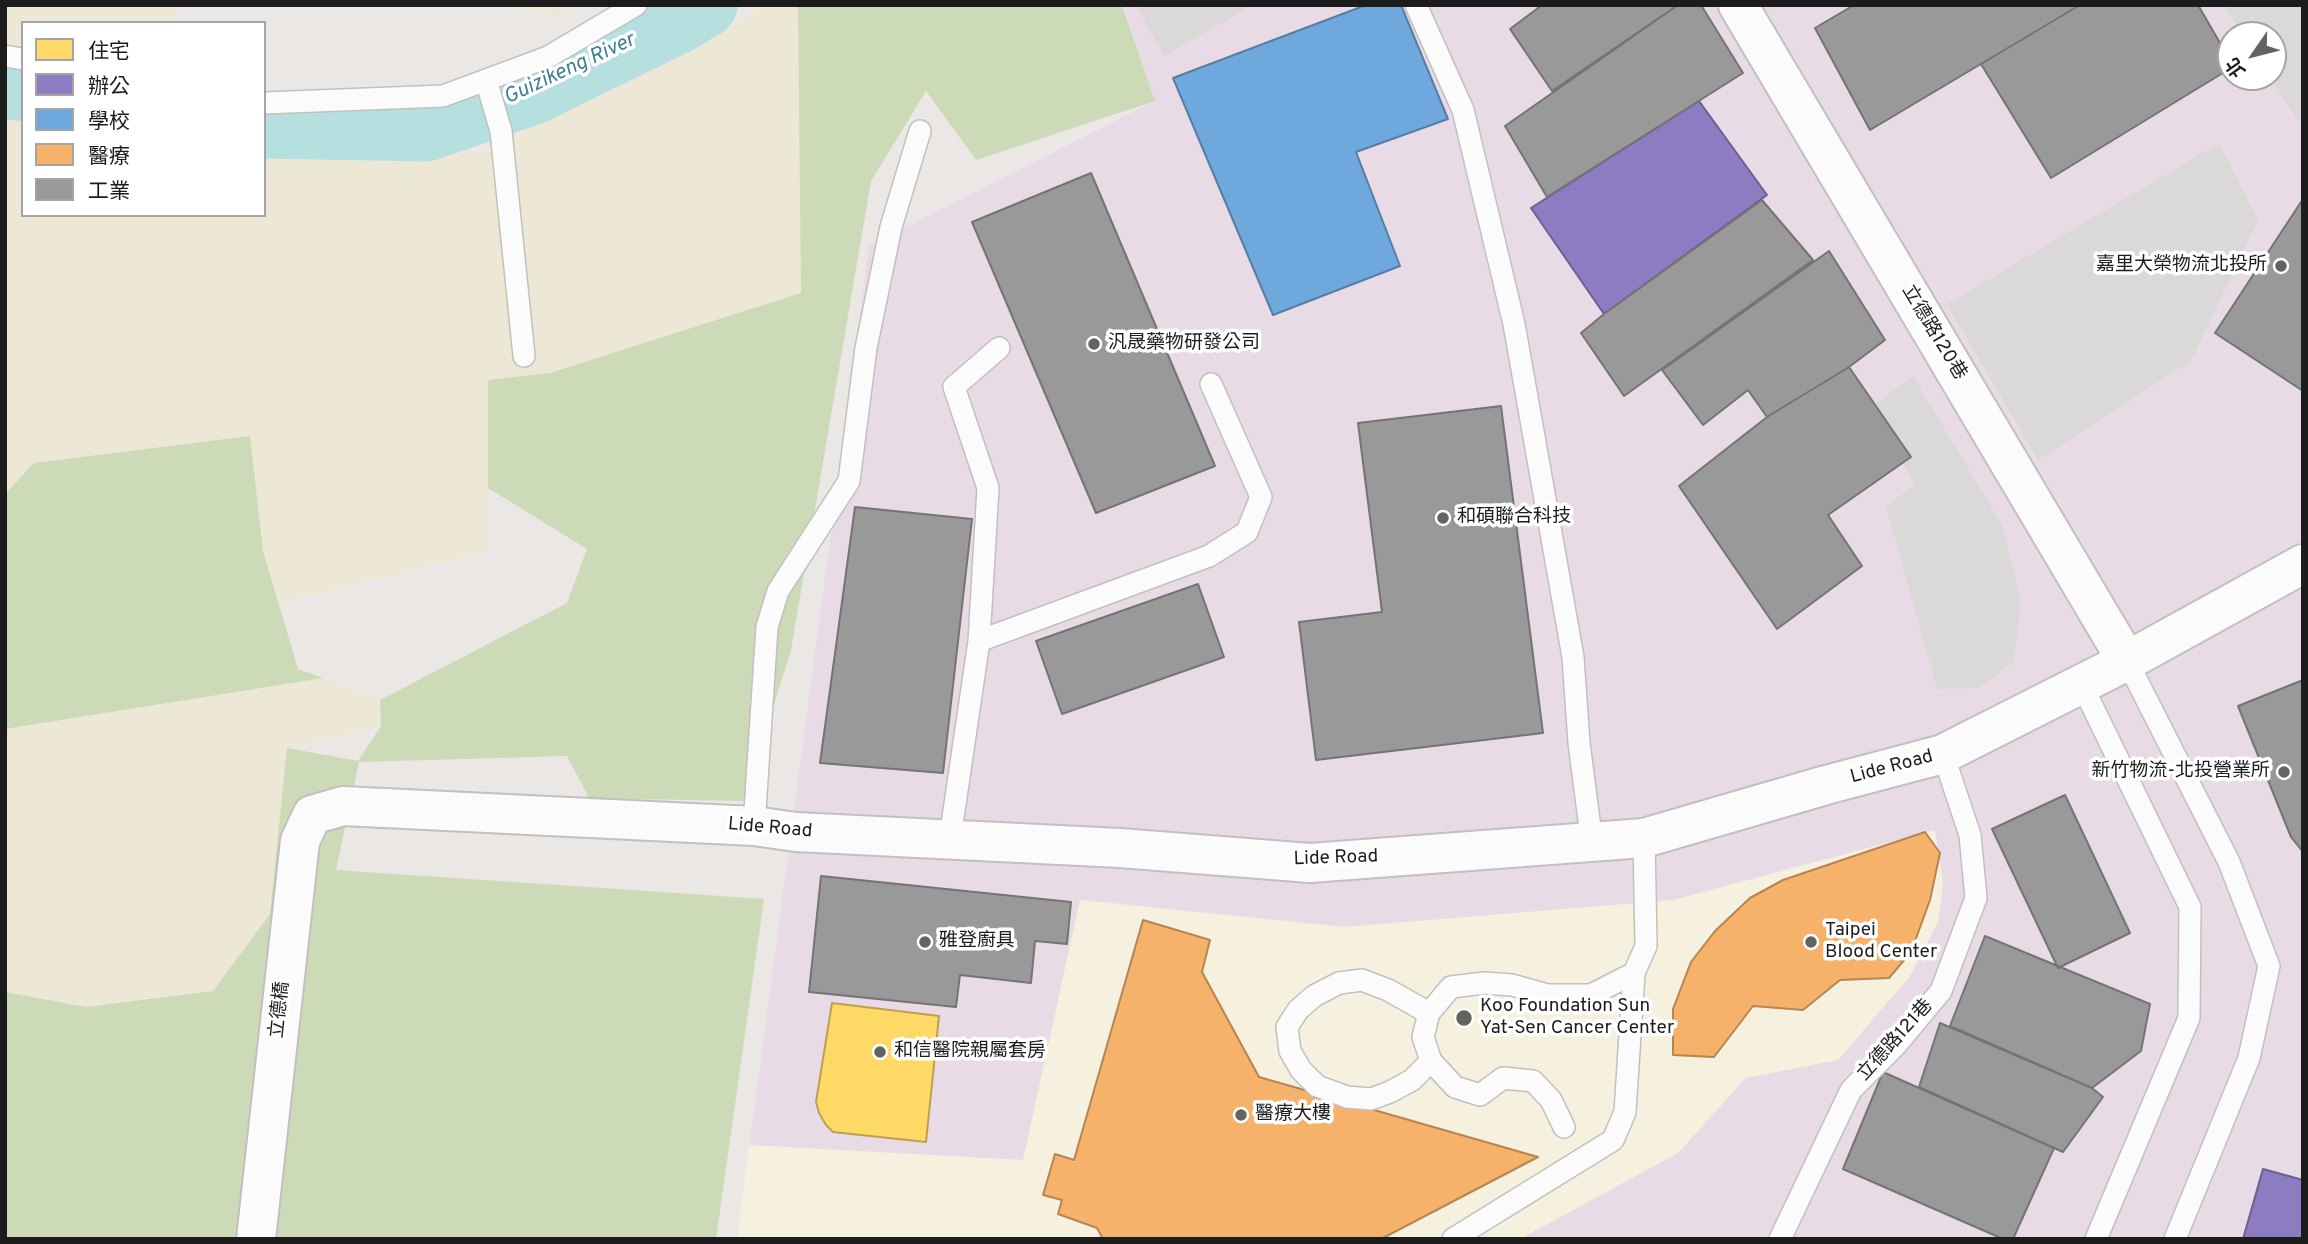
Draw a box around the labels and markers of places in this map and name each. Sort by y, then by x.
place label: 嘉里大榮物流北投所 [2096,255,2267,277]
marker: 嘉里大榮物流北投所 [2273,258,2289,274]
place label: 汎晟藥物研發公司 [1108,333,1260,355]
marker: 汎晟藥物研發公司 [1086,336,1102,352]
place label: 和碩聯合科技 [1457,507,1571,529]
marker: 和碩聯合科技 [1435,510,1451,526]
place label: 新竹物流-北投營業所 [2091,761,2270,783]
marker: 新竹物流-北投營業所 [2276,764,2292,780]
place label: Taipei Blood Center [1825,920,1937,964]
place label: 雅登廚具 [939,931,1015,953]
marker: 雅登廚具 [917,934,933,950]
marker: Taipei Blood Center [1803,934,1819,950]
place label: Koo Foundation Sun Yat-Sen Cancer Center [1480,996,1674,1040]
marker: Koo Foundation Sun Yat-Sen Cancer Center [1454,1008,1474,1028]
place label: 和信醫院親屬套房 [894,1041,1046,1063]
marker: 和信醫院親屬套房 [872,1044,888,1060]
place label: 醫療大樓 [1255,1104,1331,1126]
marker: 醫療大樓 [1233,1107,1249,1123]

